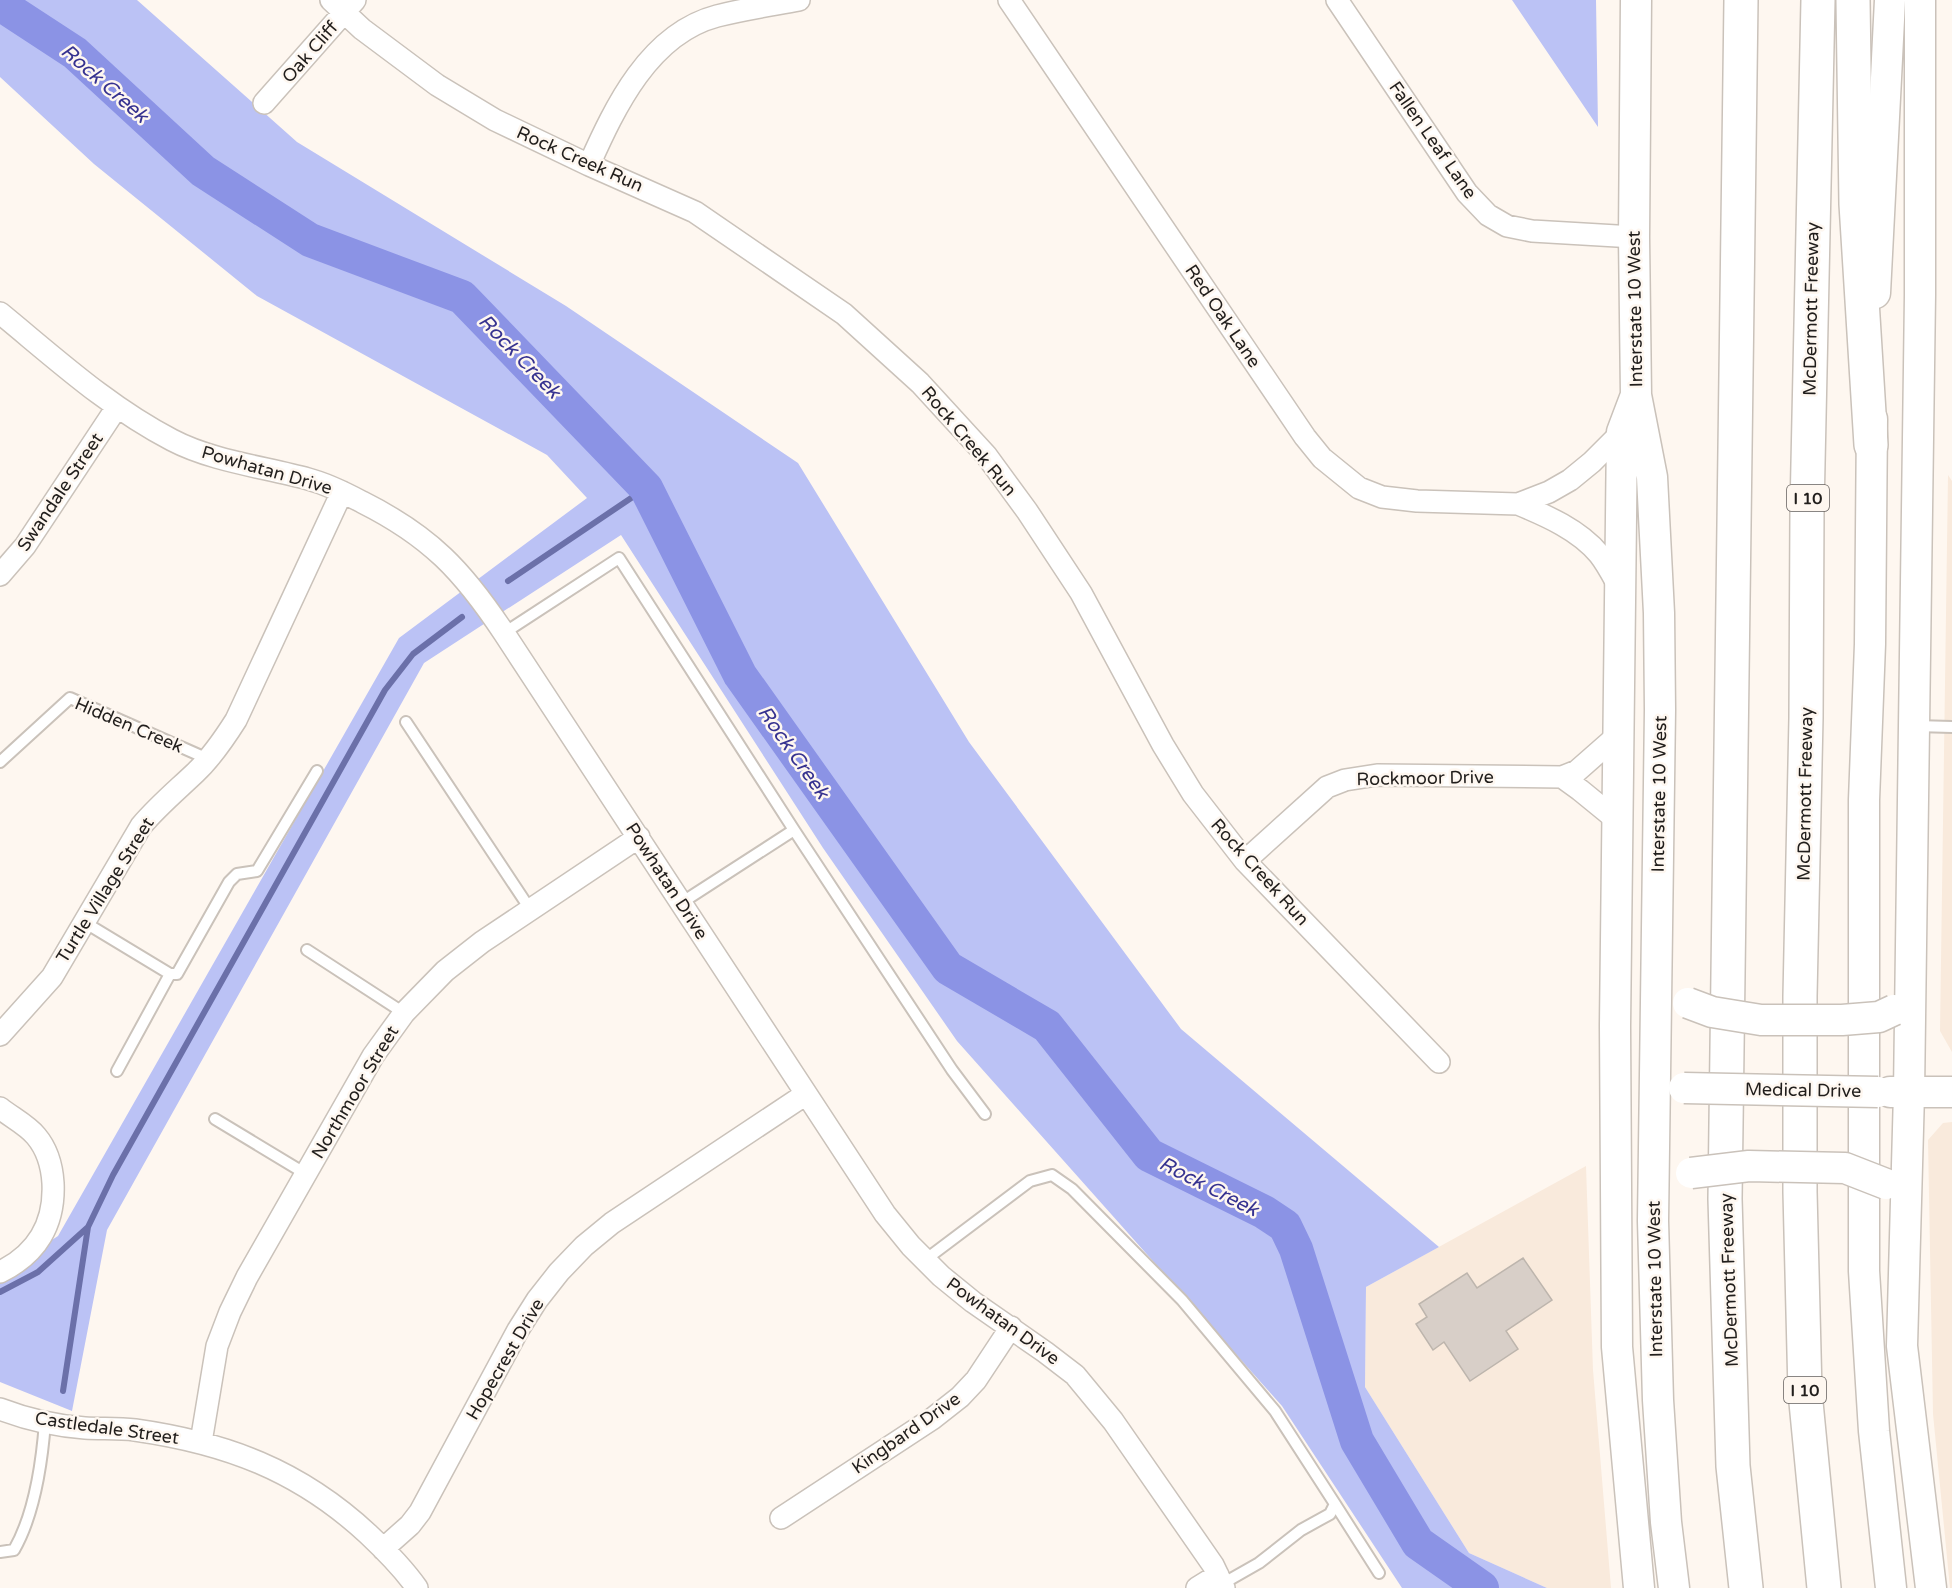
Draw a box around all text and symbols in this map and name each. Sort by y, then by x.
street label: Oak Cliff [277,17,343,87]
water label: Rock Creek [56,39,154,130]
street label: Fallen Leaf Lane [1384,77,1482,203]
street label: Rock Creek Run [513,121,647,197]
street label: McDermott Freeway [1798,222,1824,396]
street label: Interstate 10 West [1623,230,1647,388]
street label: Red Oak Lane [1180,260,1266,372]
water label: Rock Creek [473,310,567,405]
street label: Rock Creek Run [917,382,1021,500]
street label: Swandale Street [12,429,108,555]
street label: Powhatan Drive [199,441,335,499]
road number: I 10 [1787,485,1829,511]
street label: Hidden Creek [71,692,187,758]
water label: Rock Creek [752,702,835,805]
street label: McDermott Freeway [1792,707,1818,881]
street label: Interstate 10 West [1647,715,1671,873]
street label: Rockmoor Drive [1356,766,1494,790]
street label: Turtle Village Street [51,813,159,967]
street label: Rock Creek Run [1206,814,1314,930]
street label: Powhatan Drive [621,819,713,943]
street label: Northmoor Street [307,1021,403,1163]
street label: Medical Drive [1745,1078,1861,1102]
water label: Rock Creek [1155,1152,1264,1223]
street label: McDermott Freeway [1715,1192,1743,1367]
street label: Interstate 10 West [1643,1200,1667,1358]
street label: Powhatan Drive [942,1272,1064,1370]
street label: Hopecrest Drive [461,1294,549,1424]
road number: I 10 [1784,1377,1826,1403]
street label: Kingbard Drive [848,1387,964,1479]
street label: Castledale Street [34,1407,180,1449]

